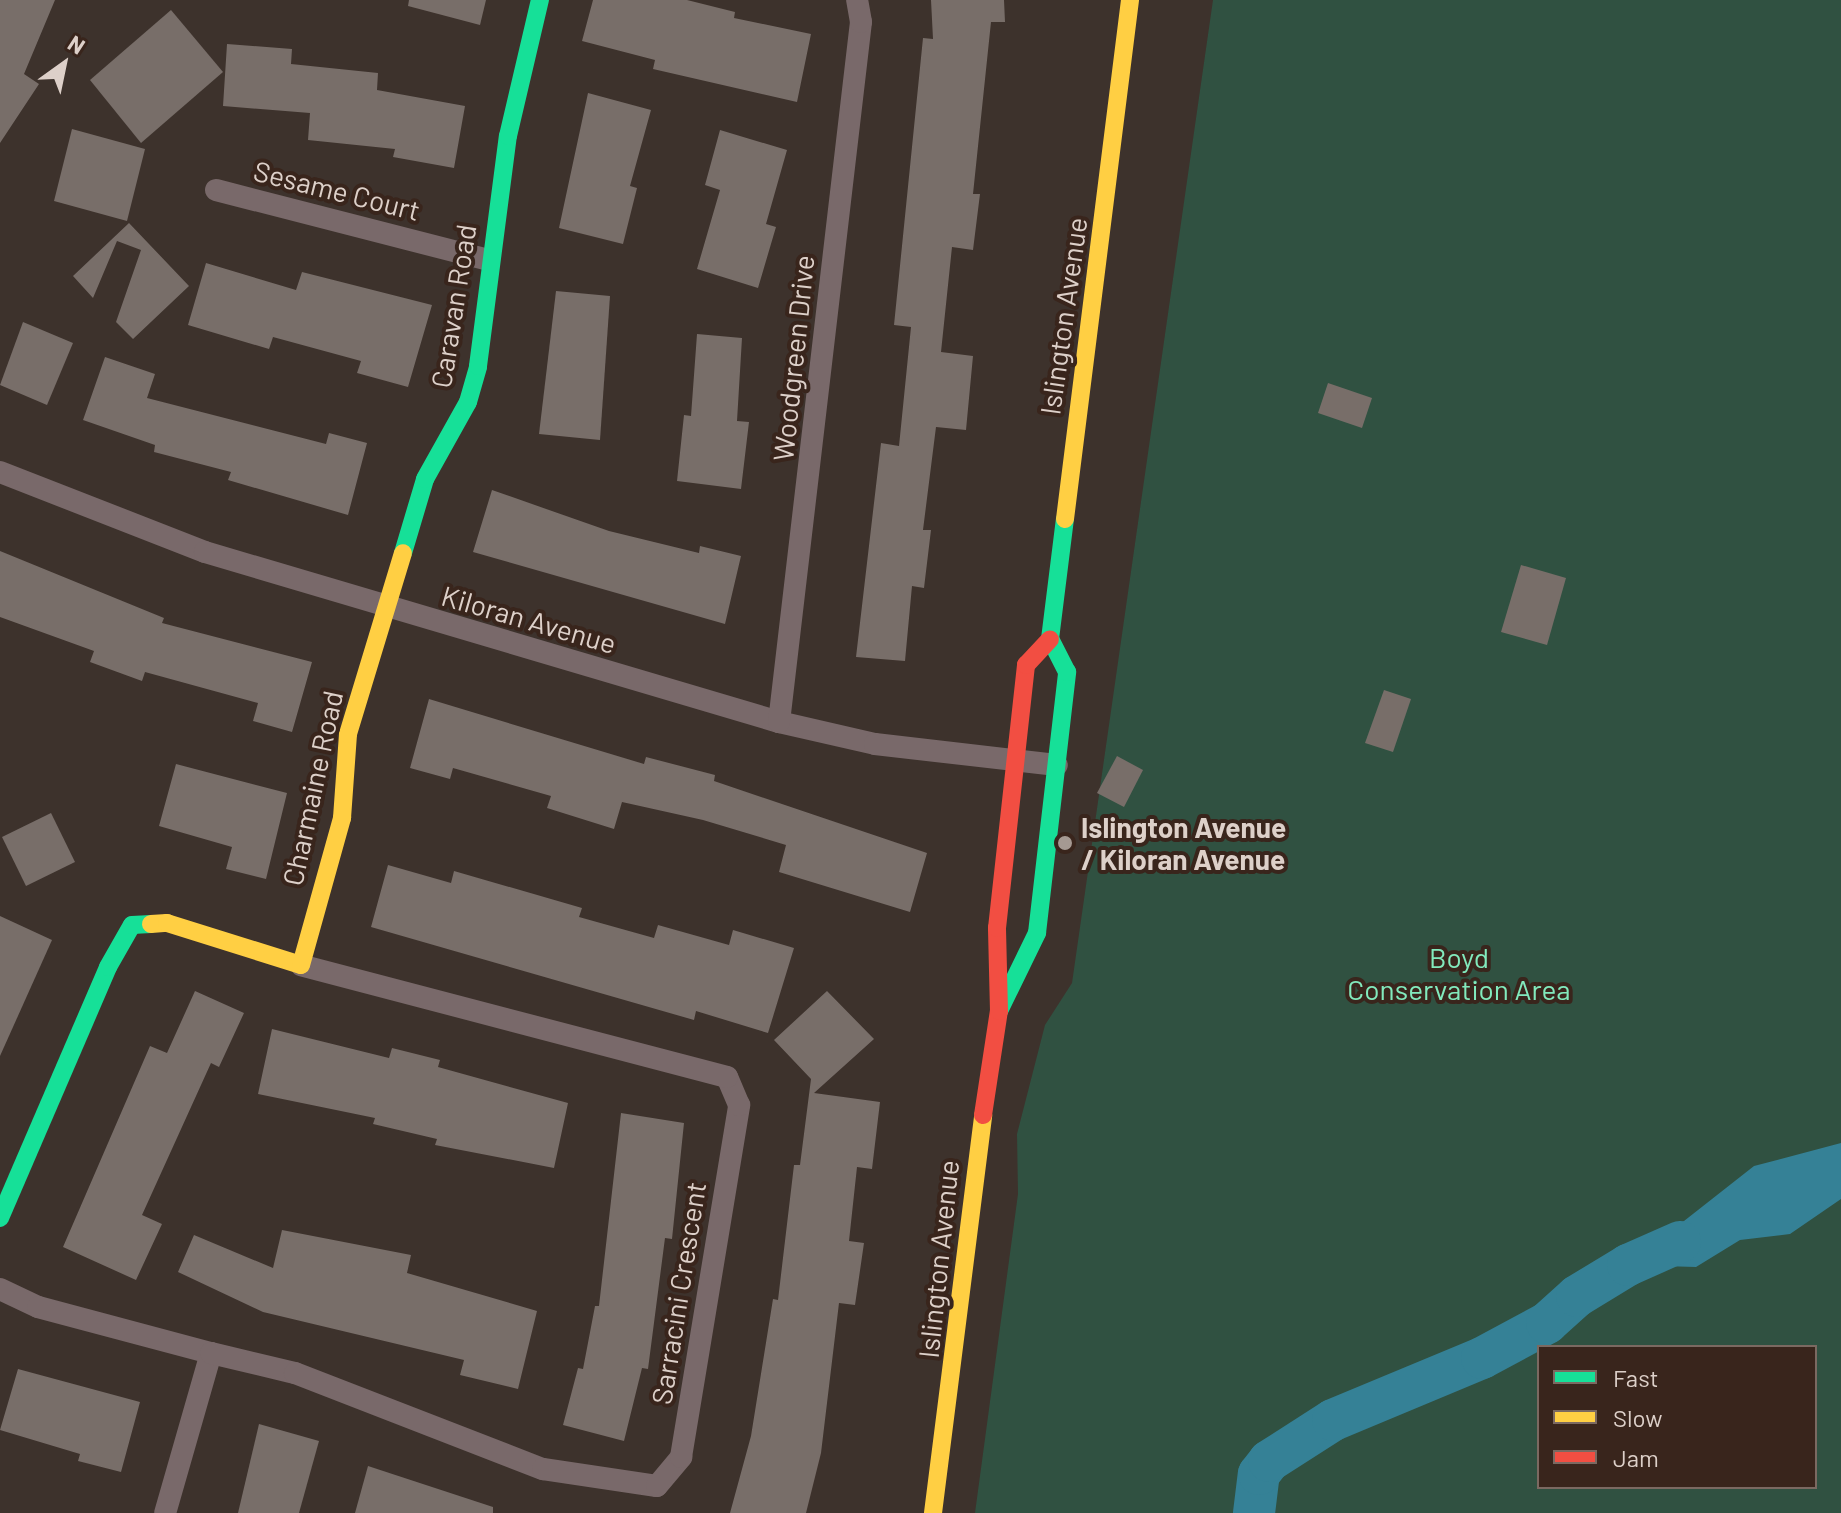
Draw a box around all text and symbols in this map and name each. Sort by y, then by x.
north arrow [24,24,104,104]
text: N [64,29,90,59]
street label: Sesame Court [250,153,424,227]
street label: Islington Avenue [1033,215,1093,417]
street label: Caravan Road [423,222,483,390]
street label: Woodgreen Drive [765,253,821,463]
street label: Kiloran Avenue [438,578,620,660]
street label: Charmaine Road [275,687,349,889]
place label: Islington Avenue / Kiloran Avenue [1081,810,1286,876]
marker: Islington Avenue / Kiloran Avenue [1056,834,1074,852]
park label: Boyd Conservation Area [1347,940,1571,1006]
street label: Islington Avenue [911,1158,965,1360]
street label: Sarracini Crescent [644,1179,712,1407]
legend [1537,1345,1817,1489]
text: Fast [1613,1363,1658,1392]
text: Slow [1613,1403,1662,1432]
text: Jam [1613,1443,1659,1472]

